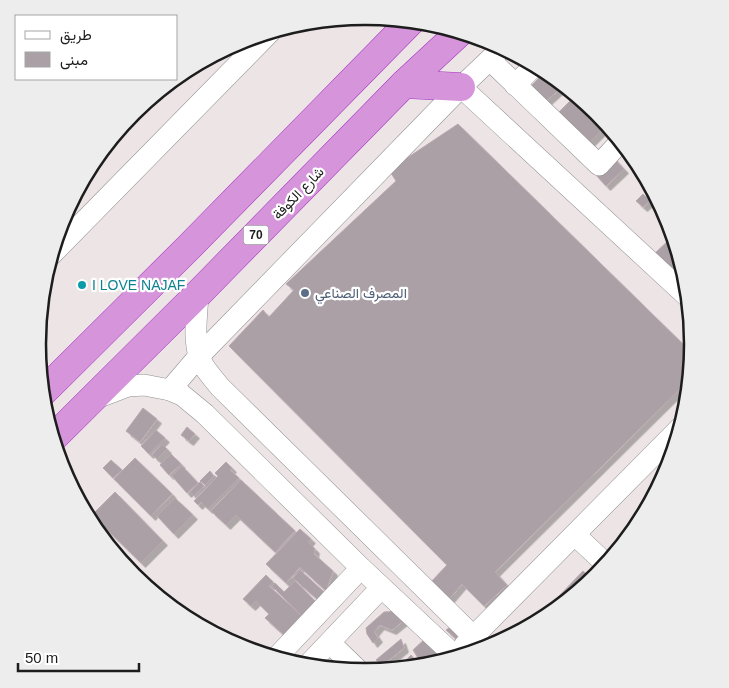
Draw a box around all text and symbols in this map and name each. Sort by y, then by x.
legend [15,15,178,80]
text: طريق [60,26,92,45]
text: مبنى [60,51,88,70]
street label: شارع الكوفة [269,164,329,225]
road number: 70 [244,226,268,244]
place label: I LOVE NAJAF [92,277,185,293]
marker: I LOVE NAJAF [76,279,88,291]
place label: المصرف الصناعي [315,285,407,305]
marker: المصرف الصناعي [299,287,311,299]
scale bar [18,640,139,672]
text: 50 m [25,649,58,666]

